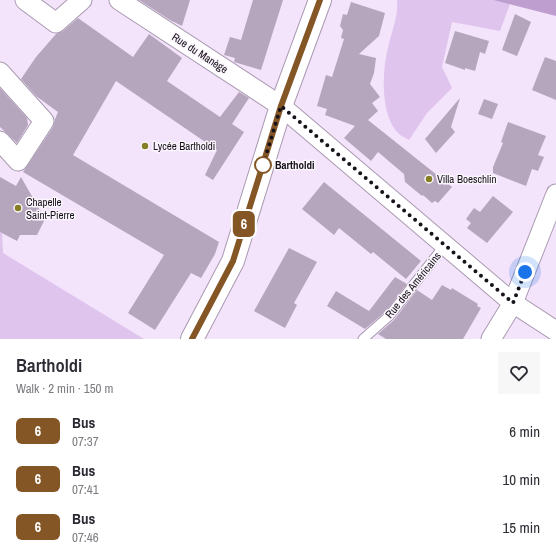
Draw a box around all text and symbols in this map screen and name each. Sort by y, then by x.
street label: Rue du Manège [169,30,231,76]
place label: Lycée Bartholdi [153,139,215,153]
marker: Lycée Bartholdi [140,141,150,151]
marker: Bartholdi [254,156,272,174]
place label: Bartholdi [275,158,315,172]
place label: Villa Boeschlin [437,172,497,186]
marker: Villa Boeschlin [424,174,434,184]
place label: Chapelle Saint-Pierre [26,195,75,222]
marker: Chapelle Saint-Pierre [13,203,23,213]
line badge: 6 [231,211,257,237]
text: 6 [241,215,247,233]
street label: Rue des Américains [382,249,444,321]
your location [515,262,535,282]
text: Bartholdi [16,352,82,378]
button: heart [498,352,540,394]
text: Walk · 2 min · 150 m [16,380,113,397]
text: Bus [72,412,95,433]
text: 6 min [509,421,540,442]
text: 6 [35,422,41,440]
text: 07:37 [72,433,99,450]
text: Bus [72,460,95,481]
text: 10 min [502,469,540,490]
text: 6 [35,470,41,488]
text: 07:41 [72,481,99,498]
text: Bus [72,508,95,529]
text: 15 min [502,517,540,538]
text: 6 [35,518,41,536]
text: 07:46 [72,529,99,546]

